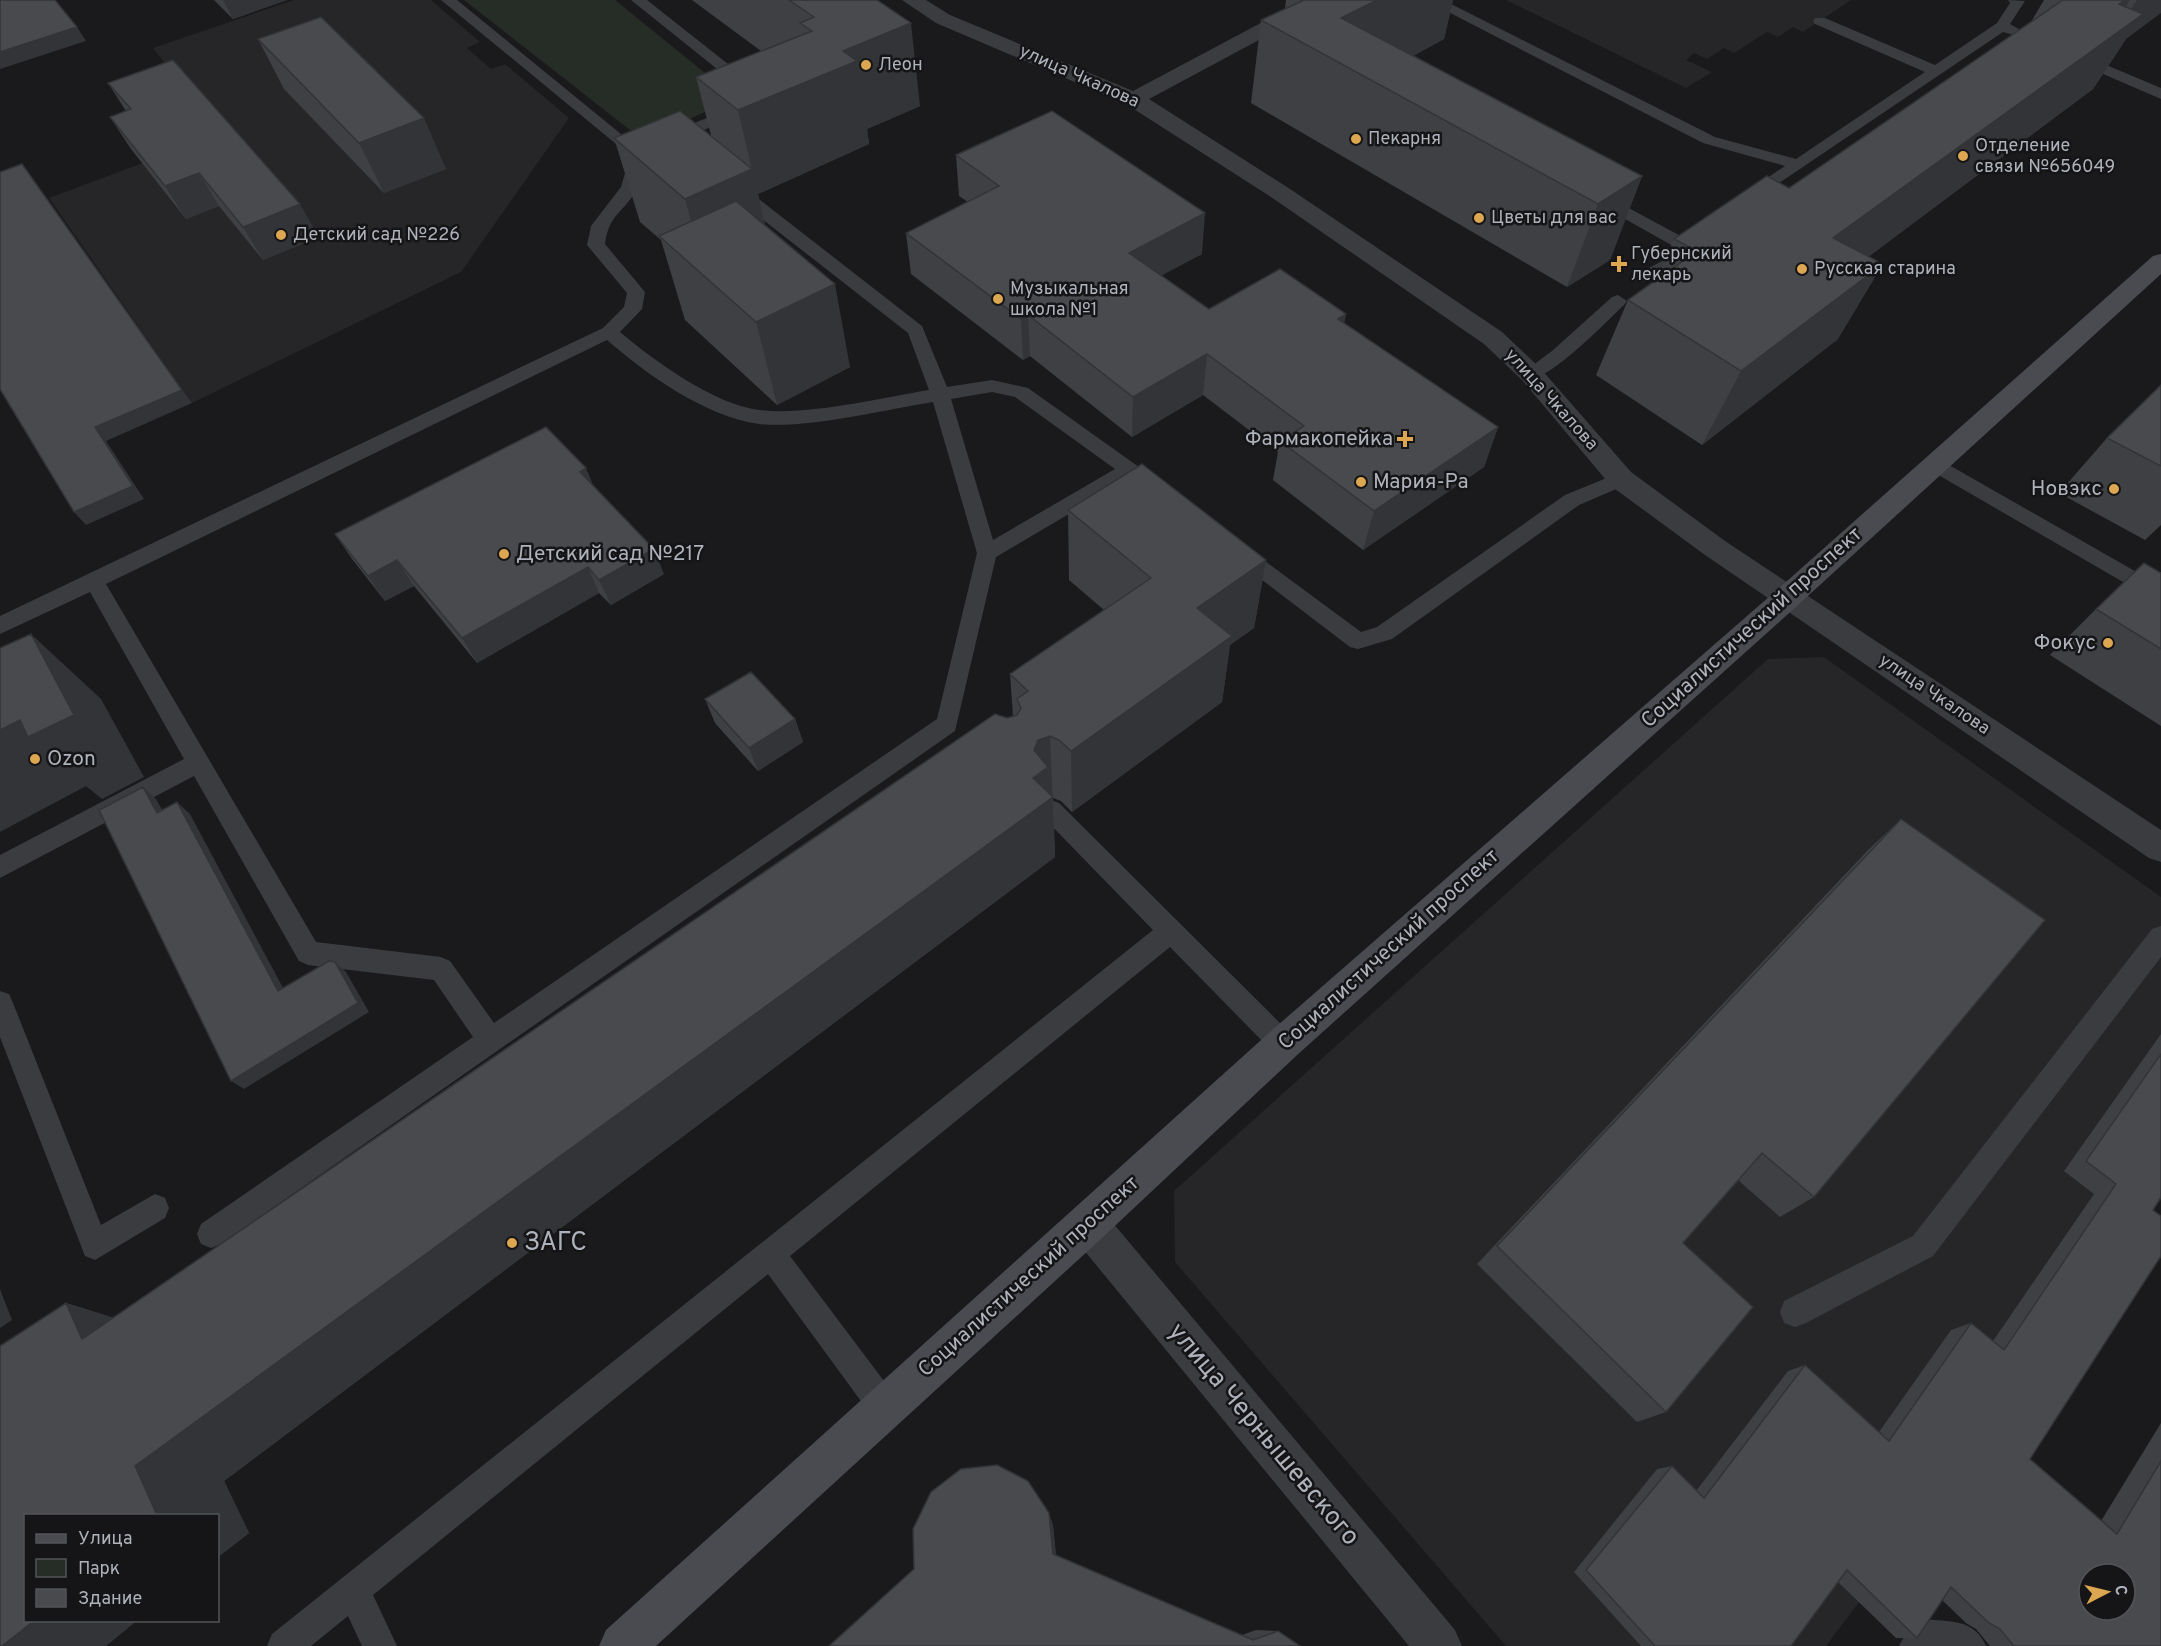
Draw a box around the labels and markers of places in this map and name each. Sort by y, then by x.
place label: Леон [878,54,923,77]
marker: Леон [859,58,873,72]
place label: Пекарня [1368,128,1441,151]
marker: Пекарня [1349,132,1363,146]
place label: Отделение связи №656049 [1975,135,2115,179]
marker: Отделение связи №656049 [1956,149,1970,163]
place label: Цветы для вас [1491,207,1617,230]
marker: Цветы для вас [1472,211,1486,225]
place label: Детский сад №226 [293,224,460,247]
marker: Детский сад №226 [274,228,288,242]
place label: Губернский лекарь [1631,243,1732,287]
marker: Губернский лекарь [1612,257,1626,271]
place label: Русская старина [1814,258,1956,281]
marker: Русская старина [1795,262,1809,276]
place label: Музыкальная школа №1 [1010,278,1129,322]
marker: Музыкальная школа №1 [991,292,1005,306]
place label: Фармакопейка [1245,426,1393,453]
marker: Фармакопейка [1398,432,1412,446]
place label: Мария-Ра [1373,469,1468,496]
marker: Мария-Ра [1354,475,1368,489]
place label: Новэкс [2031,476,2102,503]
marker: Новэкс [2107,482,2121,496]
place label: Детский сад №217 [516,541,704,568]
marker: Детский сад №217 [497,547,511,561]
place label: Фокус [2034,630,2096,657]
marker: Фокус [2101,636,2115,650]
place label: Ozon [47,746,96,773]
marker: Ozon [28,752,42,766]
place label: ЗАГС [524,1227,587,1260]
marker: ЗАГС [505,1236,519,1250]

